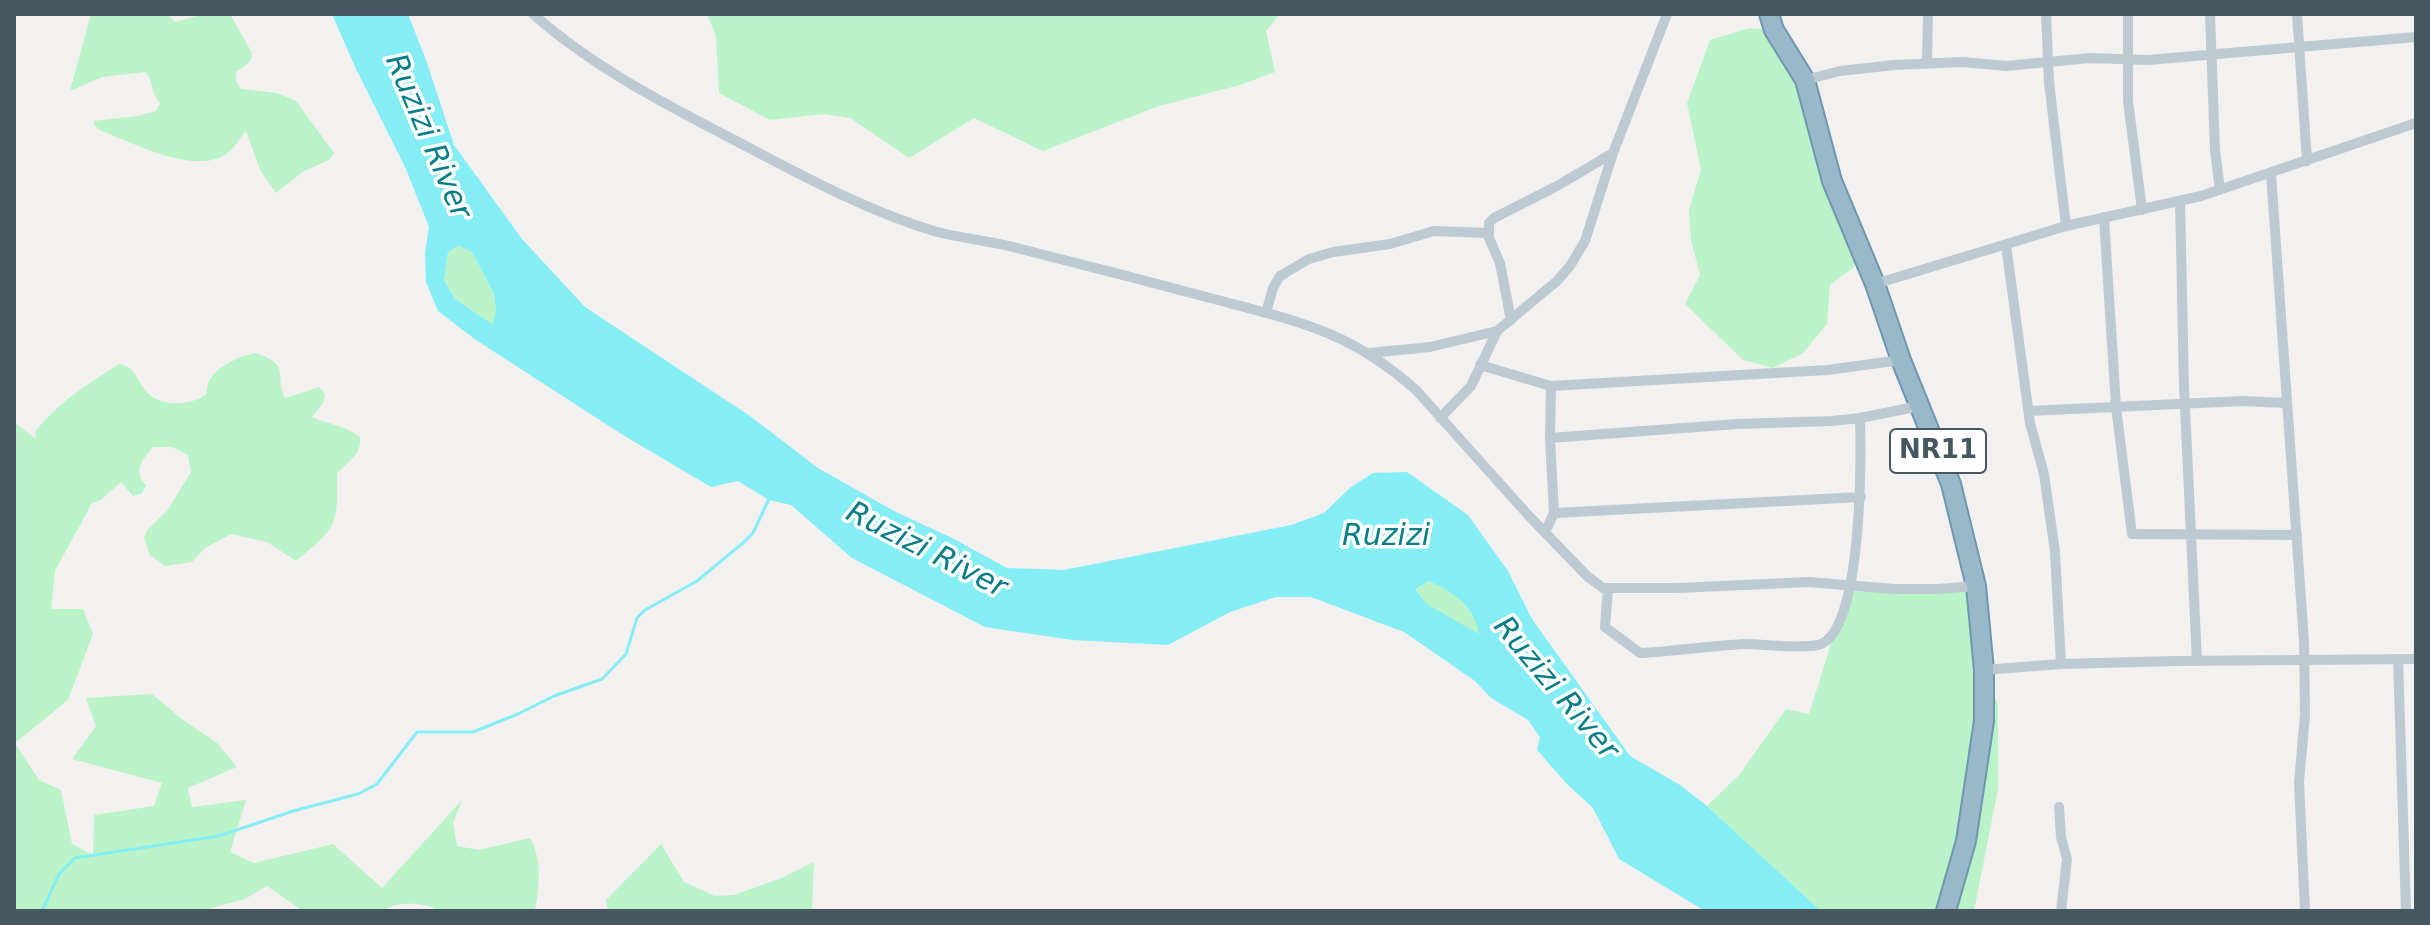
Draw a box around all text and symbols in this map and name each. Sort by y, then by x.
water label: Ruzizi River [376,49,478,225]
road number: NR11 [1890,429,1986,473]
water label: Ruzizi River [840,495,1012,607]
water label: Ruzizi [1342,519,1430,555]
water label: Ruzizi River [1485,610,1625,768]

